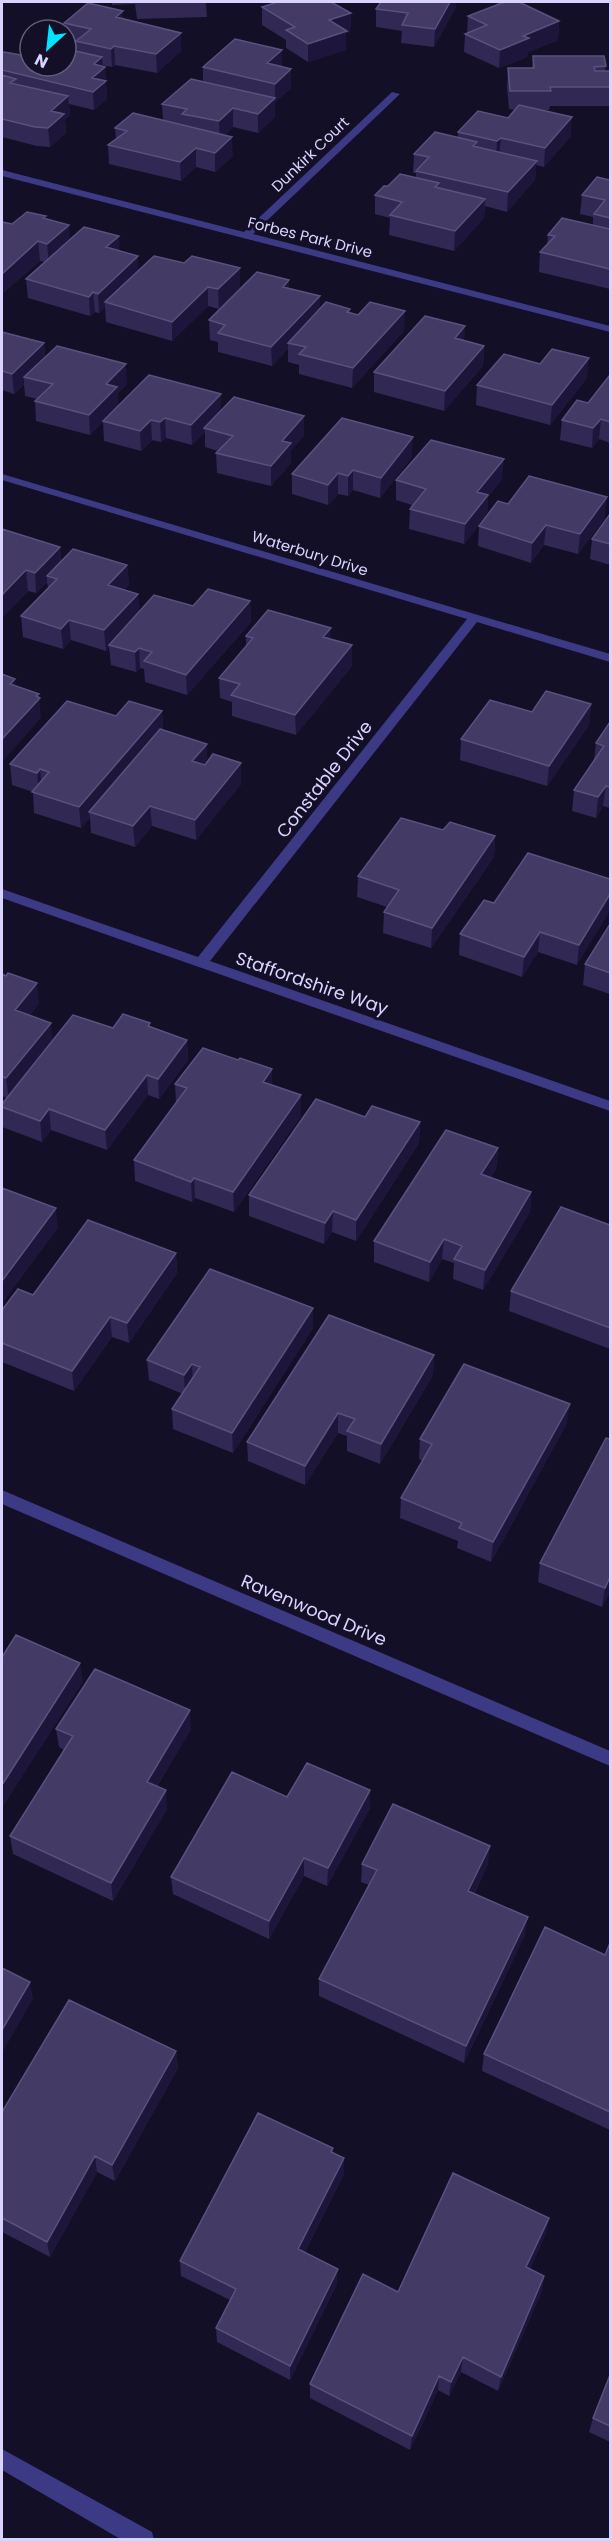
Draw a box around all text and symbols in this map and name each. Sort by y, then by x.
north arrow [18,18,78,78]
text: N [31,48,52,74]
street label: Dunkirk Court [267,112,353,196]
street label: Forbes Park Drive [245,211,375,263]
street label: Waterbury Drive [249,525,371,581]
street label: Constable Drive [270,715,378,843]
street label: Staffordshire Way [233,945,391,1021]
street label: Ravenwood Drive [237,1568,391,1652]

